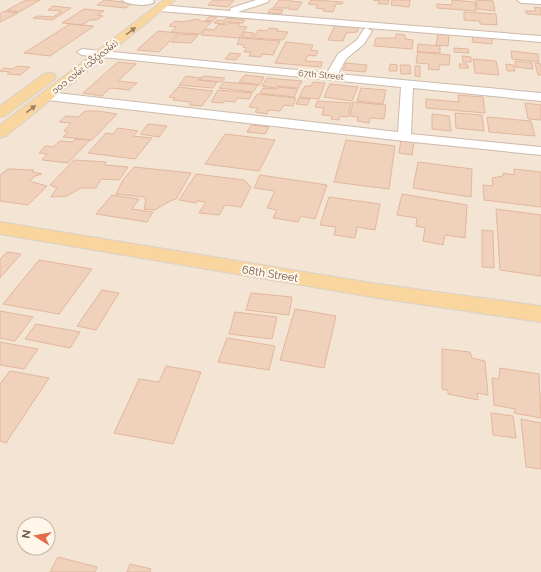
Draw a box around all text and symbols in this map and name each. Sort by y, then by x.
one-way arrow [126,27,136,35]
street label: ၁၀၁ လမ်း (သိပ္ပံလမ်း) [49,36,122,98]
street label: 67th Street [298,68,344,82]
one-way arrow [25,105,36,114]
street label: 68th Street [241,263,299,285]
north arrow [16,516,56,556]
text: N [19,529,34,540]

